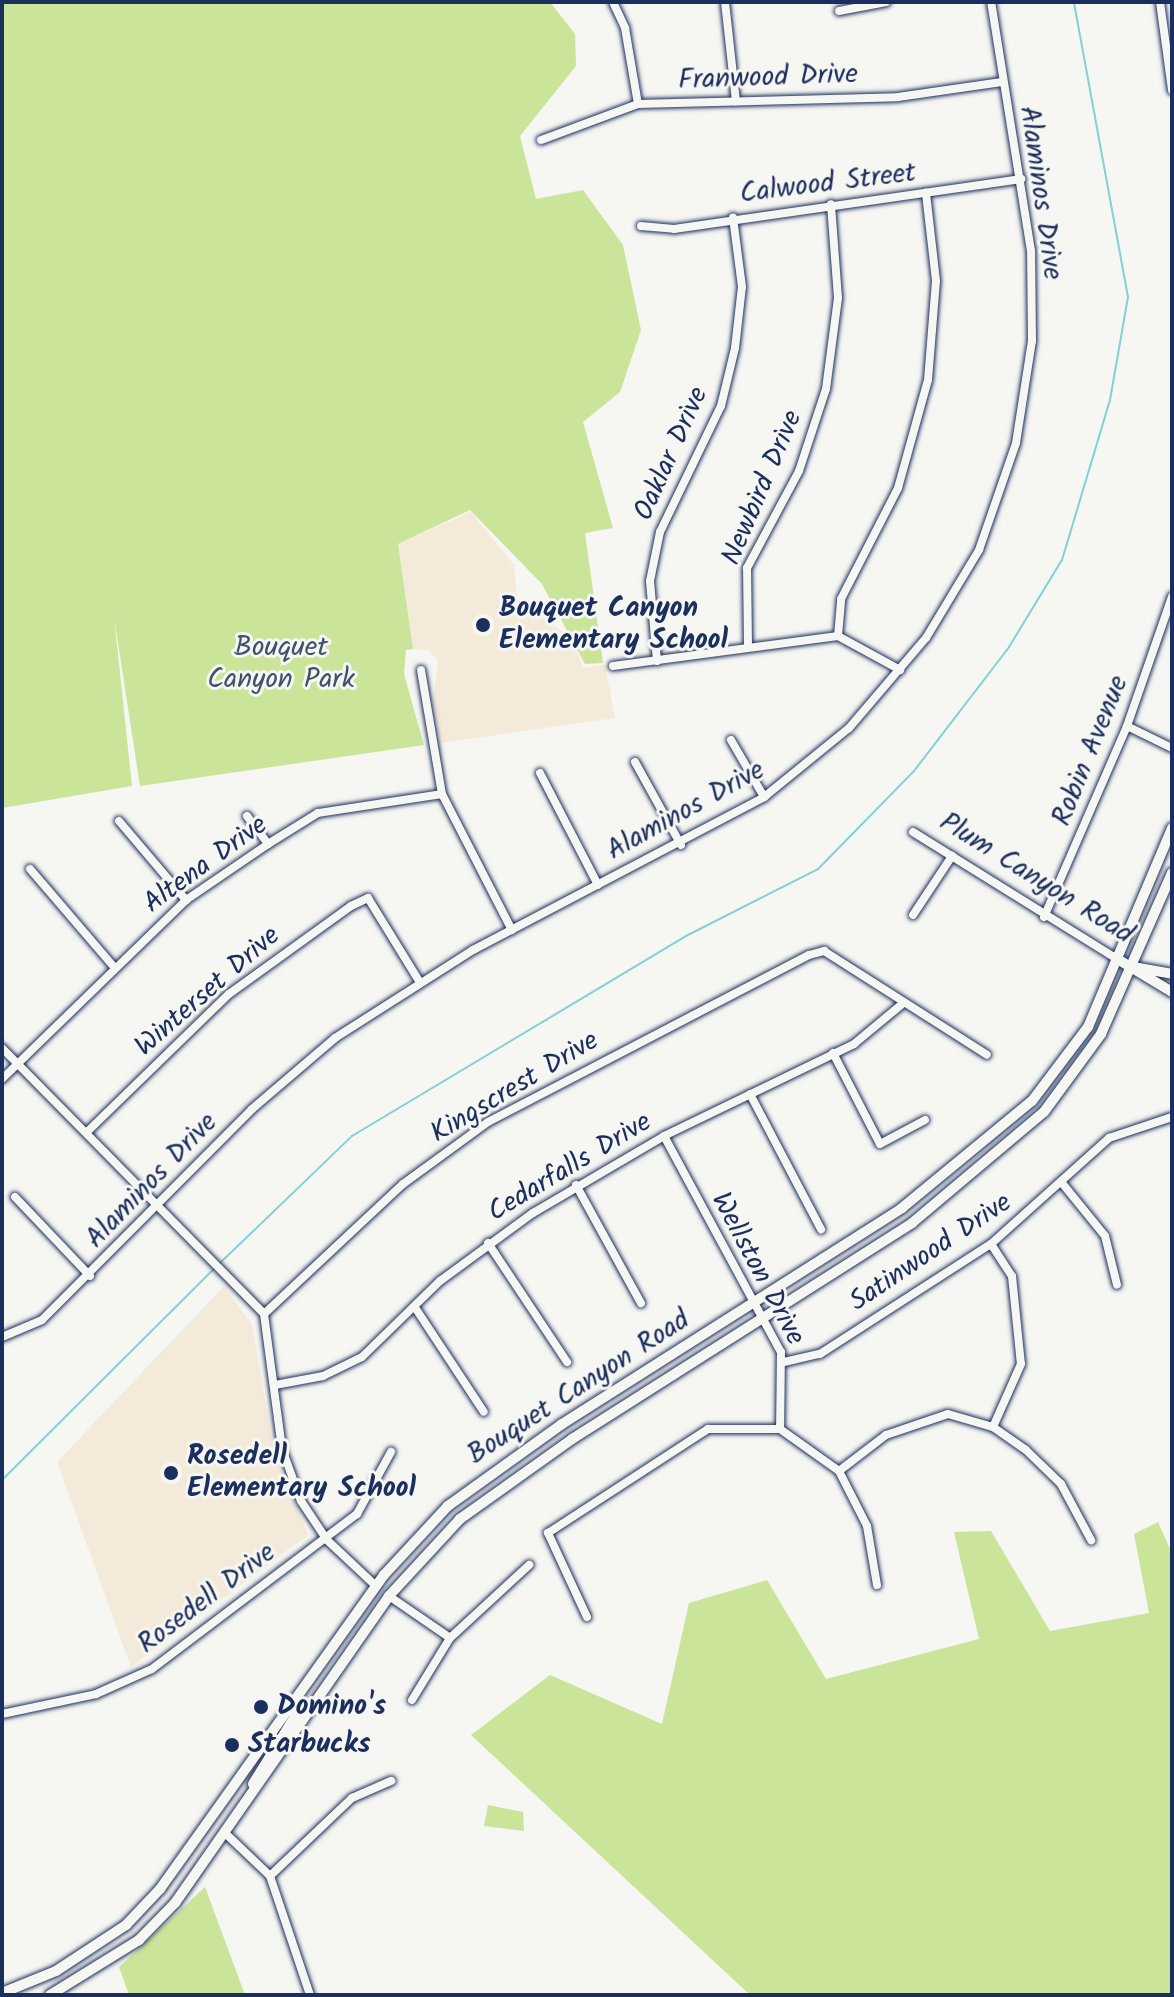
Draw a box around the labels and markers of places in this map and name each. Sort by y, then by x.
place label: Bouquet Canyon Elementary School [499,592,728,658]
marker: Bouquet Canyon Elementary School [474,616,492,634]
place label: Rosedell Elementary School [187,1440,416,1506]
marker: Rosedell Elementary School [162,1464,180,1482]
place label: Domino's [277,1690,386,1724]
marker: Domino's [252,1698,270,1716]
place label: Starbucks [248,1728,371,1762]
marker: Starbucks [223,1736,241,1754]

